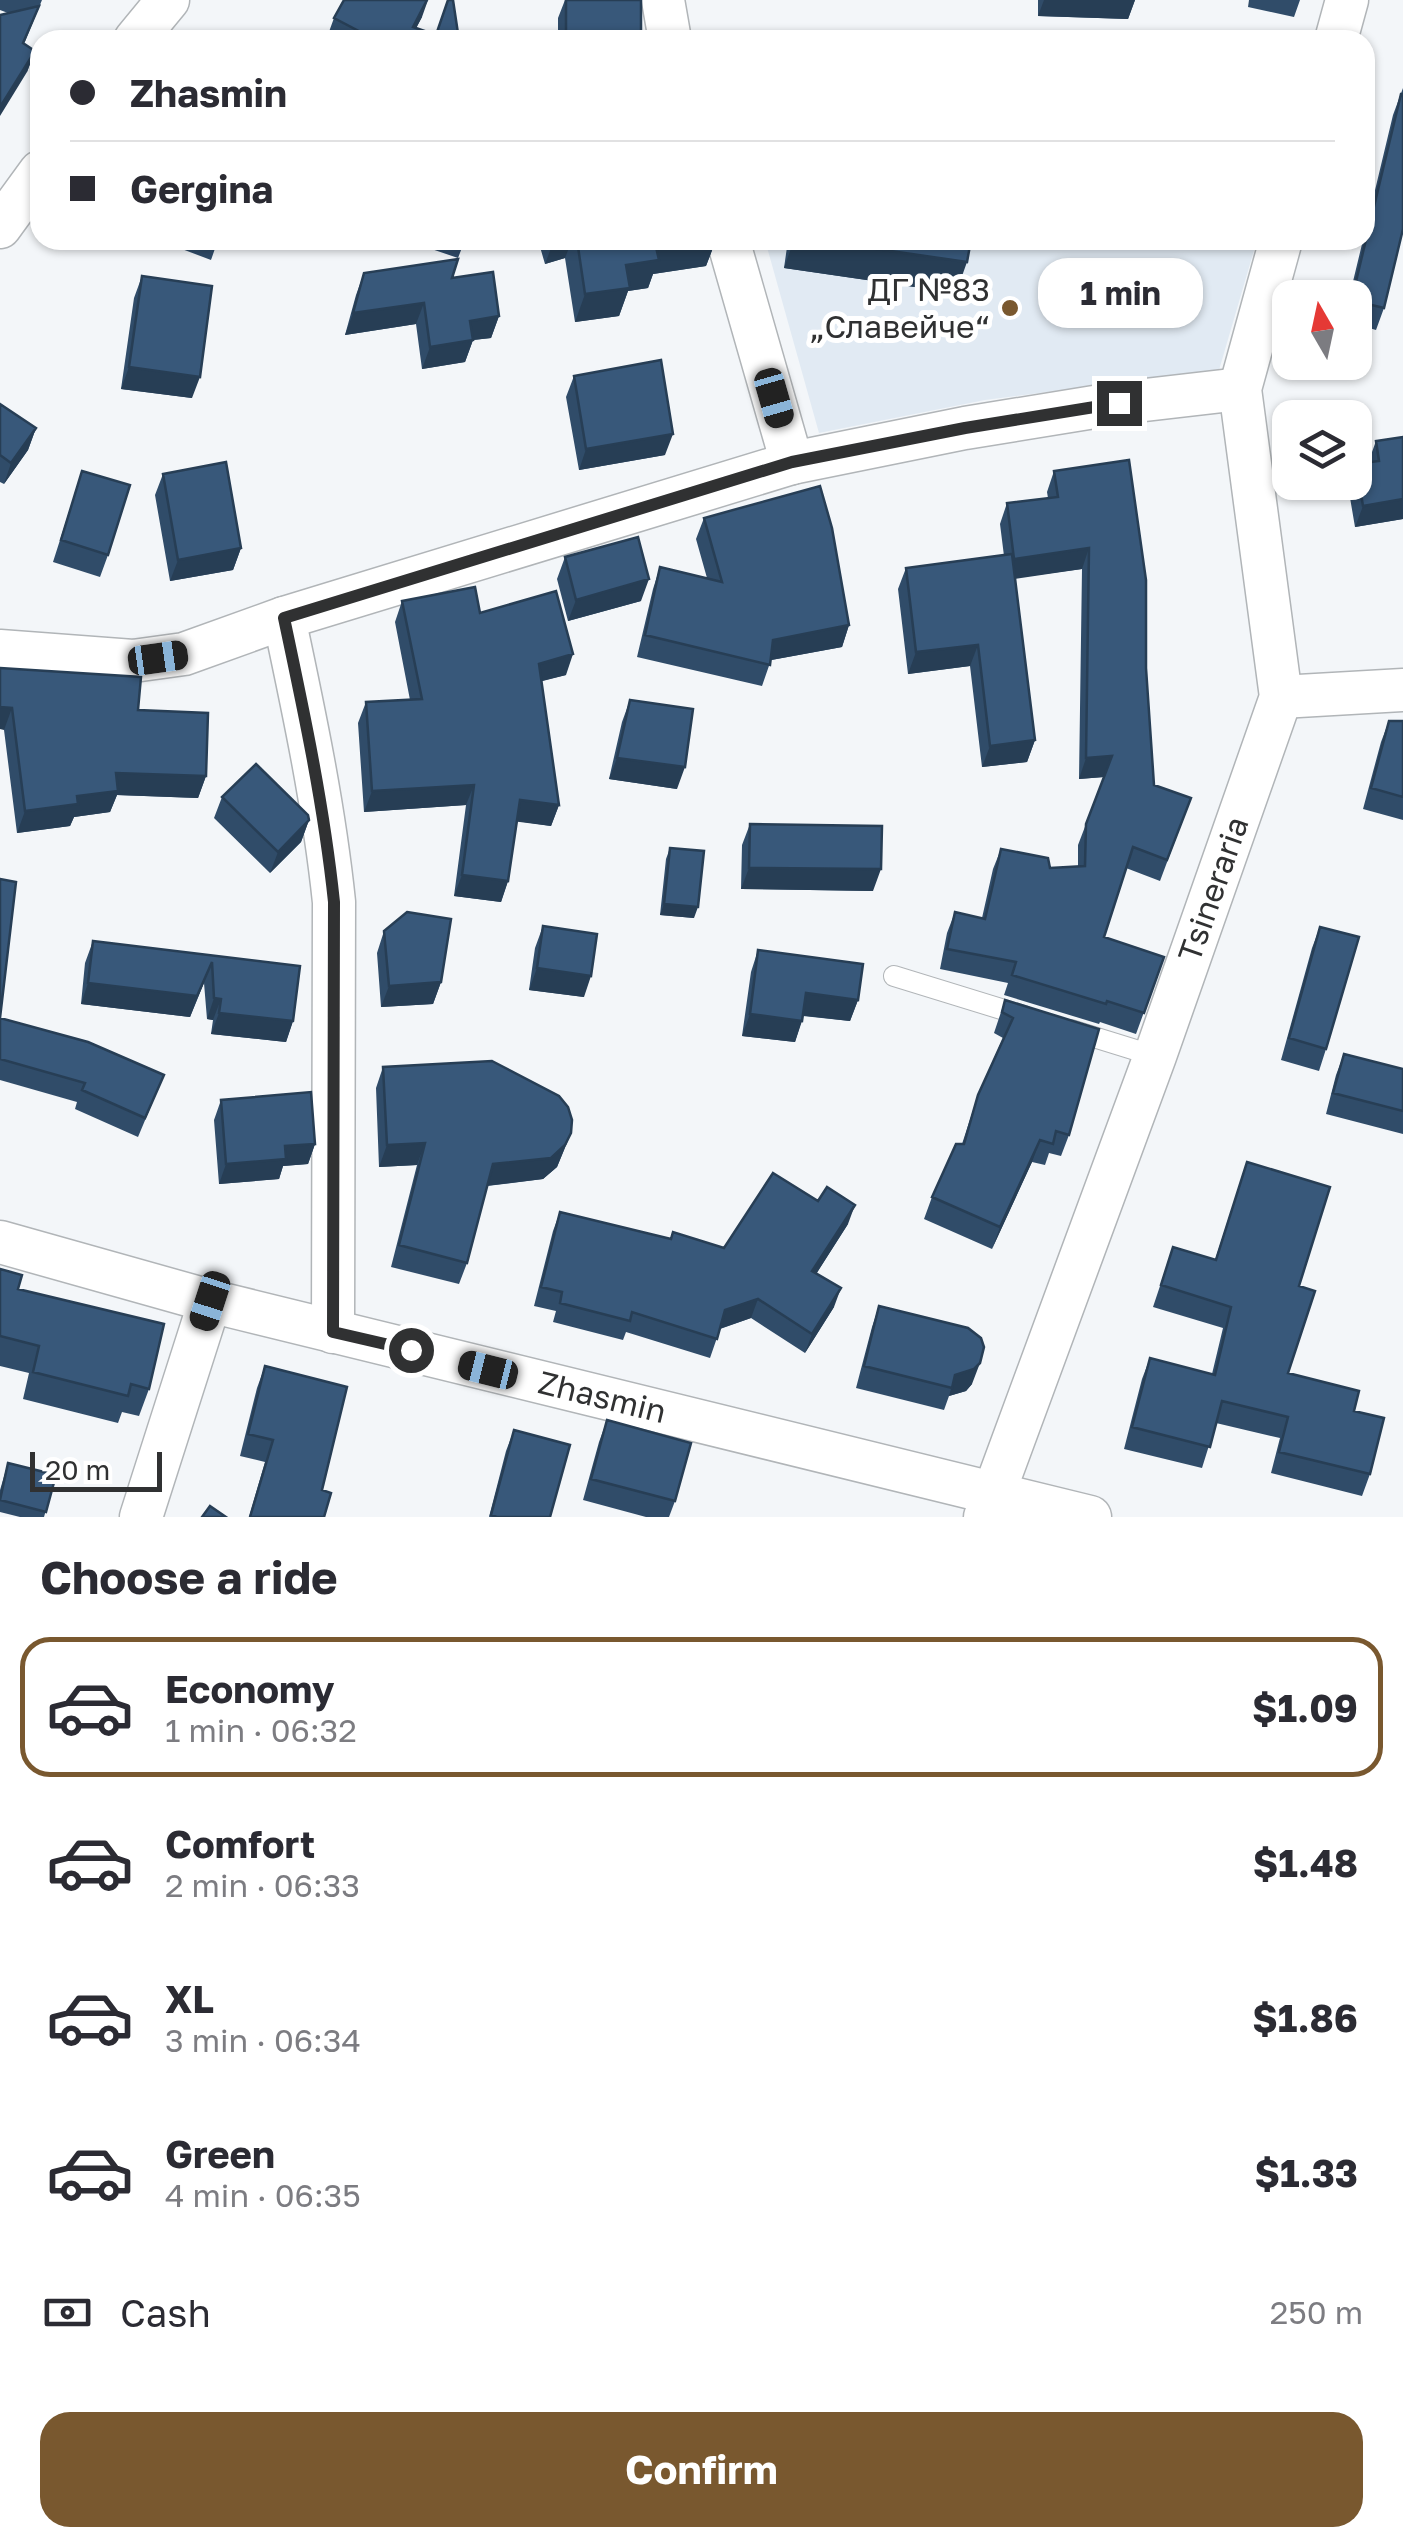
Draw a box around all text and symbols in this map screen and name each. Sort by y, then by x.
text: Zhasmin [130,70,287,115]
text: Gergina [130,166,273,211]
callout: 1 min [1036,258,1202,328]
place label: ДГ №83 „Славейче“ [810,270,990,345]
text: 1 min [1080,274,1161,312]
north arrow [1272,280,1372,380]
map controls [1272,280,1372,500]
marker: ДГ №83 „Славейче“ [999,297,1021,319]
car [751,365,797,431]
route end [1097,381,1142,426]
button: layers [1272,400,1372,500]
car [126,639,190,677]
street label: Tsineraria [1170,811,1256,967]
car [186,1268,234,1334]
route start [389,1328,434,1373]
car [455,1348,521,1392]
street label: Zhasmin [535,1362,670,1430]
scale bar [30,1447,162,1492]
text: 20 m [45,1453,110,1486]
text: Choose a ride [40,1550,338,1604]
icon: car [45,1662,135,1752]
text: Economy [165,1666,334,1711]
text: $1.09 [1252,1685,1358,1730]
text: 1 min · 06:32 [165,1711,357,1749]
icon: car [45,1817,135,1907]
text: Comfort [165,1821,315,1866]
text: $1.48 [1253,1840,1358,1885]
text: 2 min · 06:33 [165,1866,360,1904]
icon: car [45,1972,135,2062]
text: XL [165,1976,214,2021]
text: $1.86 [1252,1995,1358,2040]
text: 3 min · 06:34 [165,2021,361,2059]
icon: car [45,2127,135,2217]
text: Green [165,2131,275,2176]
text: $1.33 [1254,2150,1358,2195]
text: 4 min · 06:35 [165,2176,361,2214]
icon: cash [40,2285,95,2340]
text: Cash [120,2290,211,2335]
text: 250 m [1270,2293,1363,2331]
button: Confirm [40,2412,1363,2527]

